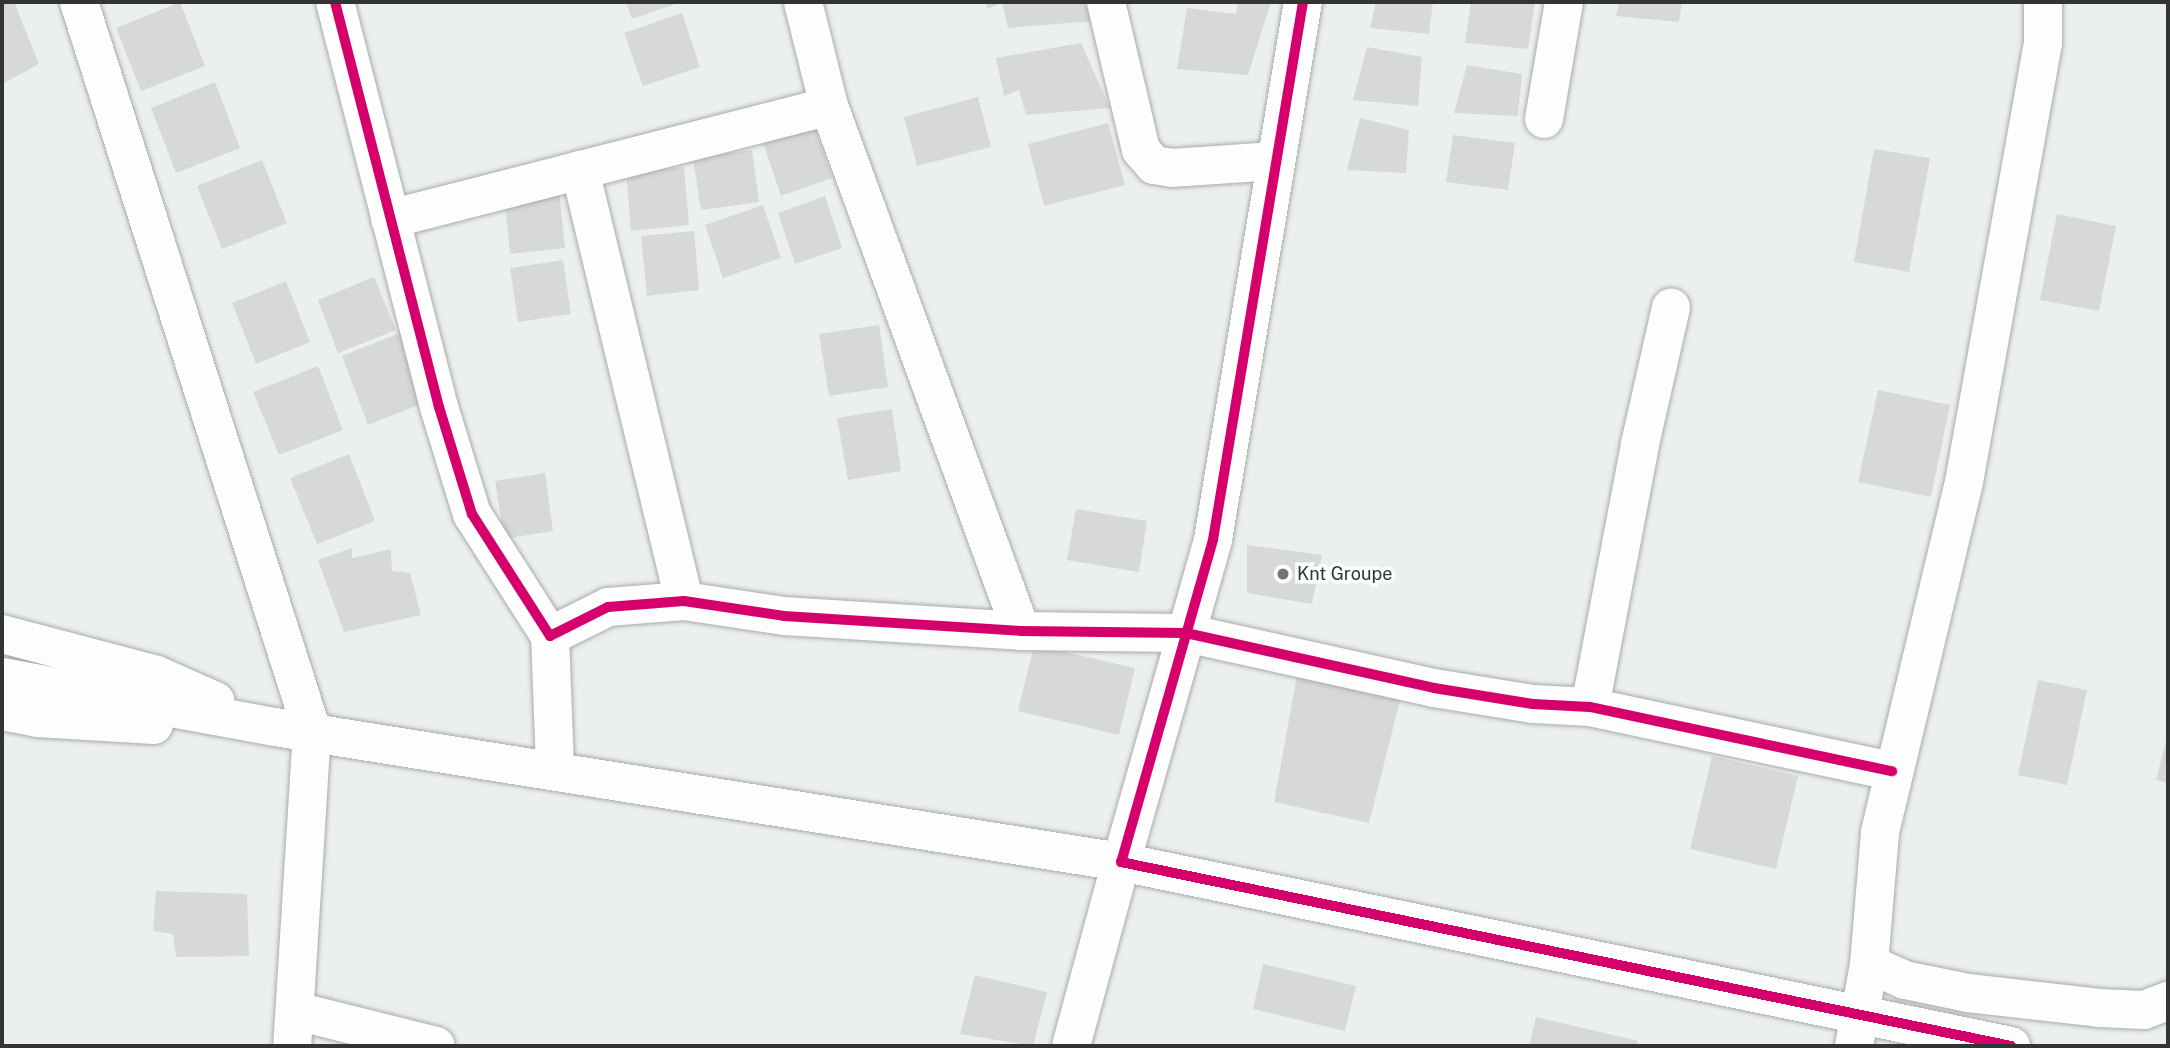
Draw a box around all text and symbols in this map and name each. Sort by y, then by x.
place label: Knt Groupe [1297,563,1392,585]
marker: Knt Groupe [1275,566,1291,582]

